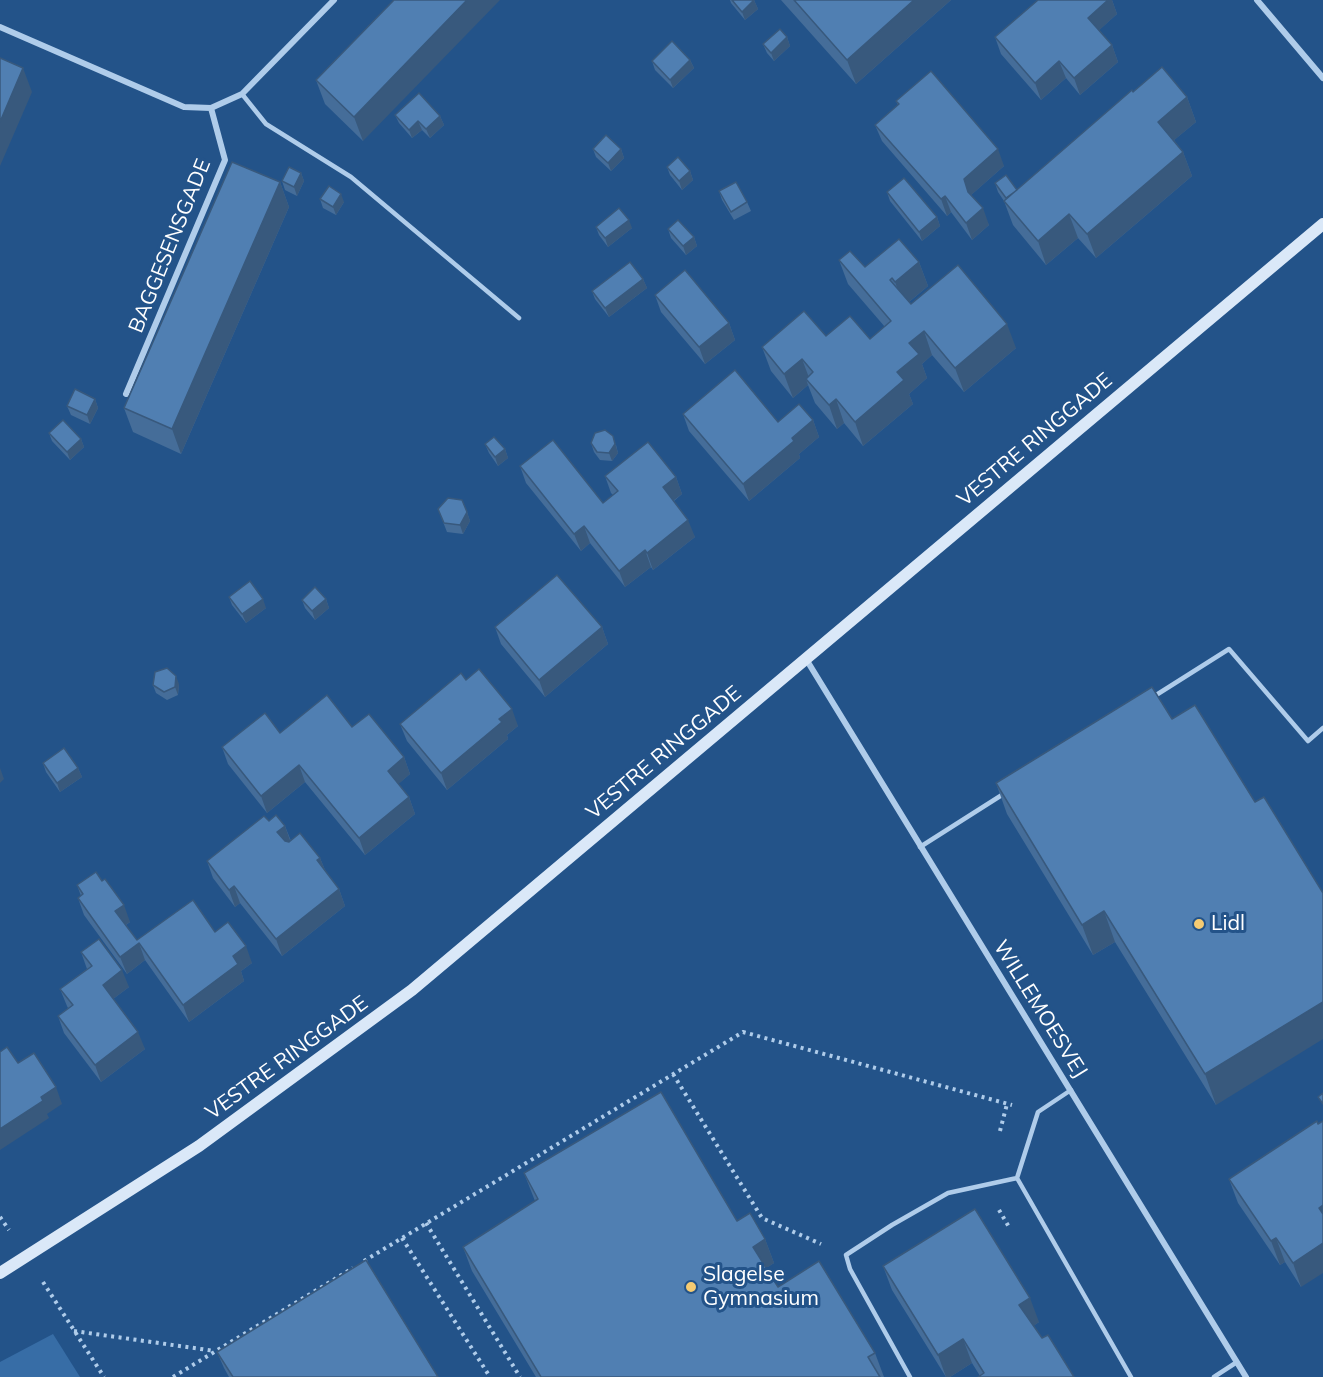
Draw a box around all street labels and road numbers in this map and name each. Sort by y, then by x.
street label: BAGGESENSGADE [124,155,216,337]
street label: VESTRE RINGGADE [952,368,1118,512]
street label: VESTRE RINGGADE [581,681,747,825]
street label: WILLEMOESVEJ [988,936,1092,1082]
street label: VESTRE RINGGADE [201,991,373,1125]

